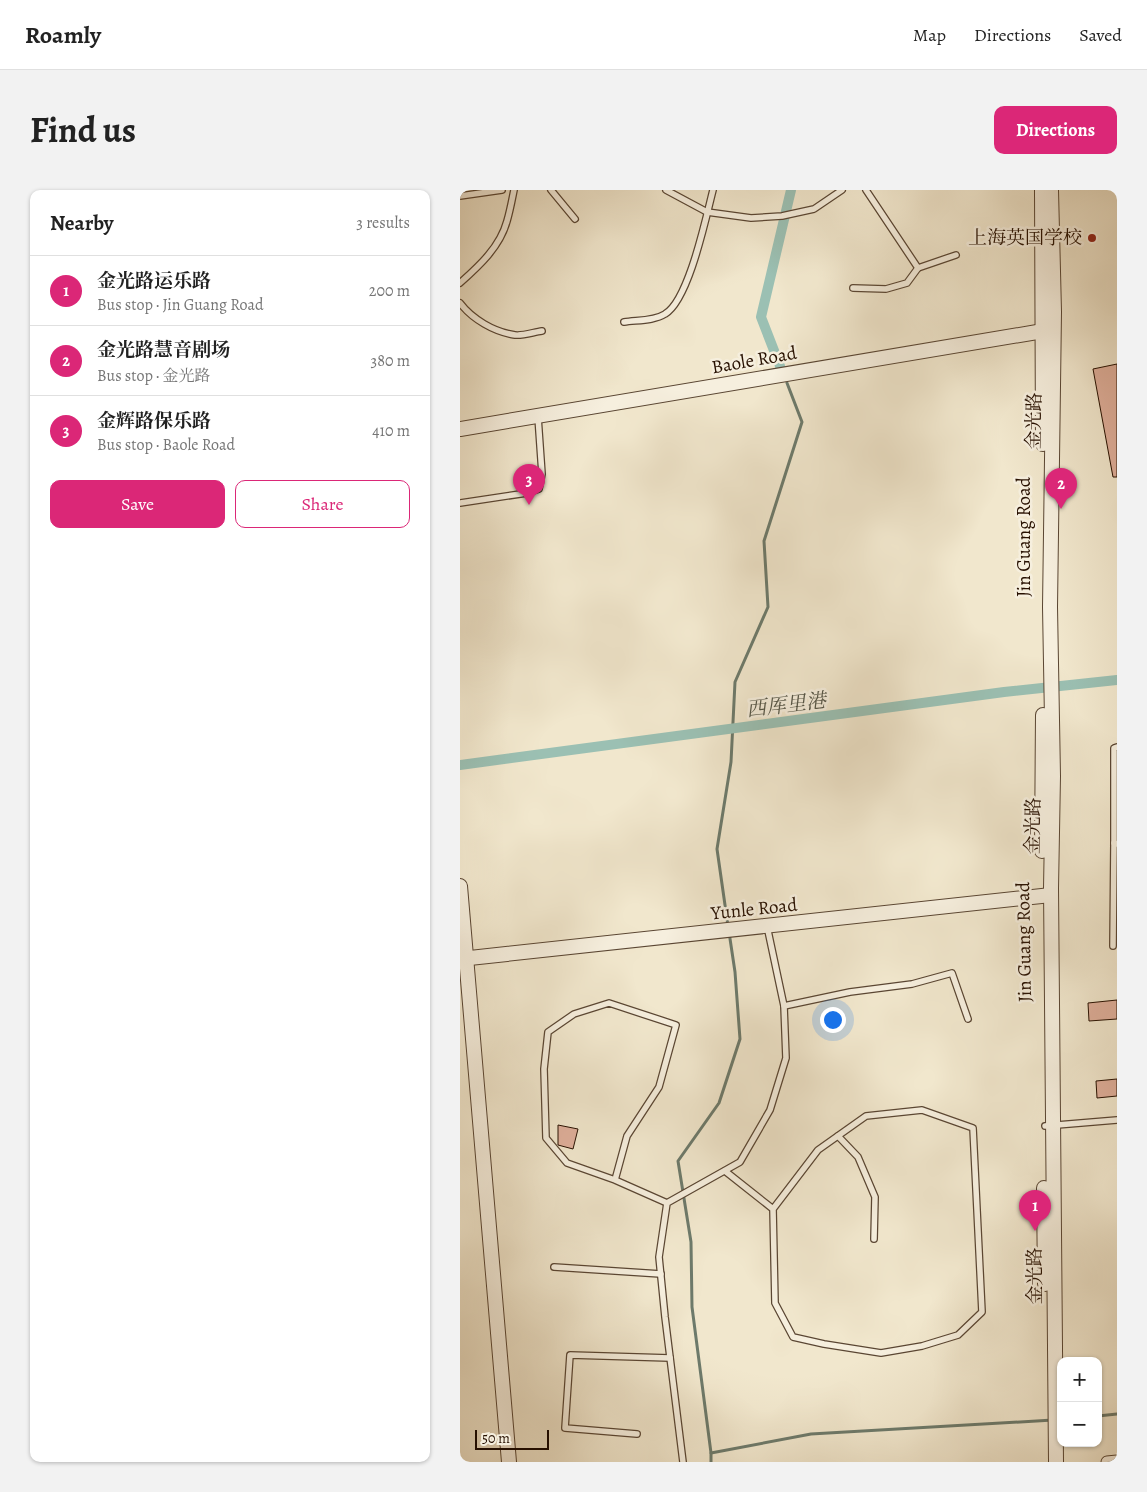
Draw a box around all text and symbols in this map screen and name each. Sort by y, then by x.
text: Roamly [25,19,101,51]
text: Map [913,23,946,47]
text: Directions [974,23,1051,47]
text: Saved [1079,23,1122,47]
text: Find us [30,106,136,154]
button: Directions [994,106,1117,154]
text: Nearby [50,209,113,237]
text: 3 results [356,212,410,234]
place label: 上海英国学校 [968,225,1082,251]
marker: 上海英国学校 [1086,232,1098,244]
text: 金光路运乐路 [97,268,211,294]
text: 1 [63,280,69,302]
text: 200 m [369,280,410,302]
text: Bus stop · Jin Guang Road [97,294,264,316]
text: 金光路慧音剧场 [97,337,230,363]
street label: Baole Road [709,340,799,380]
text: 2 [62,350,70,372]
text: 380 m [371,350,410,372]
text: Bus stop · 金光路 [97,365,210,387]
street label: 金光路 [1021,392,1047,450]
text: 金辉路保乐路 [97,408,211,434]
text: 3 [63,420,69,442]
text: 410 m [372,420,410,442]
text: Bus stop · Baole Road [97,434,235,456]
pin: 3 [513,464,545,505]
pin: 2 [1045,468,1077,509]
street label: Jin Guang Road [1011,476,1037,597]
button: Save [50,480,225,528]
button: Share [235,480,410,528]
water label: 西厍里港 [745,686,830,723]
street label: 金光路 [1020,797,1046,855]
street label: Jin Guang Road [1010,881,1038,1002]
street label: Yunle Road [708,891,799,927]
your location [820,1007,846,1033]
pin: 1 [1019,1190,1051,1231]
street label: 金光路 [1022,1247,1048,1305]
map controls [1057,1357,1102,1447]
button: + [1057,1357,1102,1402]
button: − [1057,1402,1102,1447]
scale bar [475,1427,549,1450]
text: 50 m [482,1429,510,1448]

